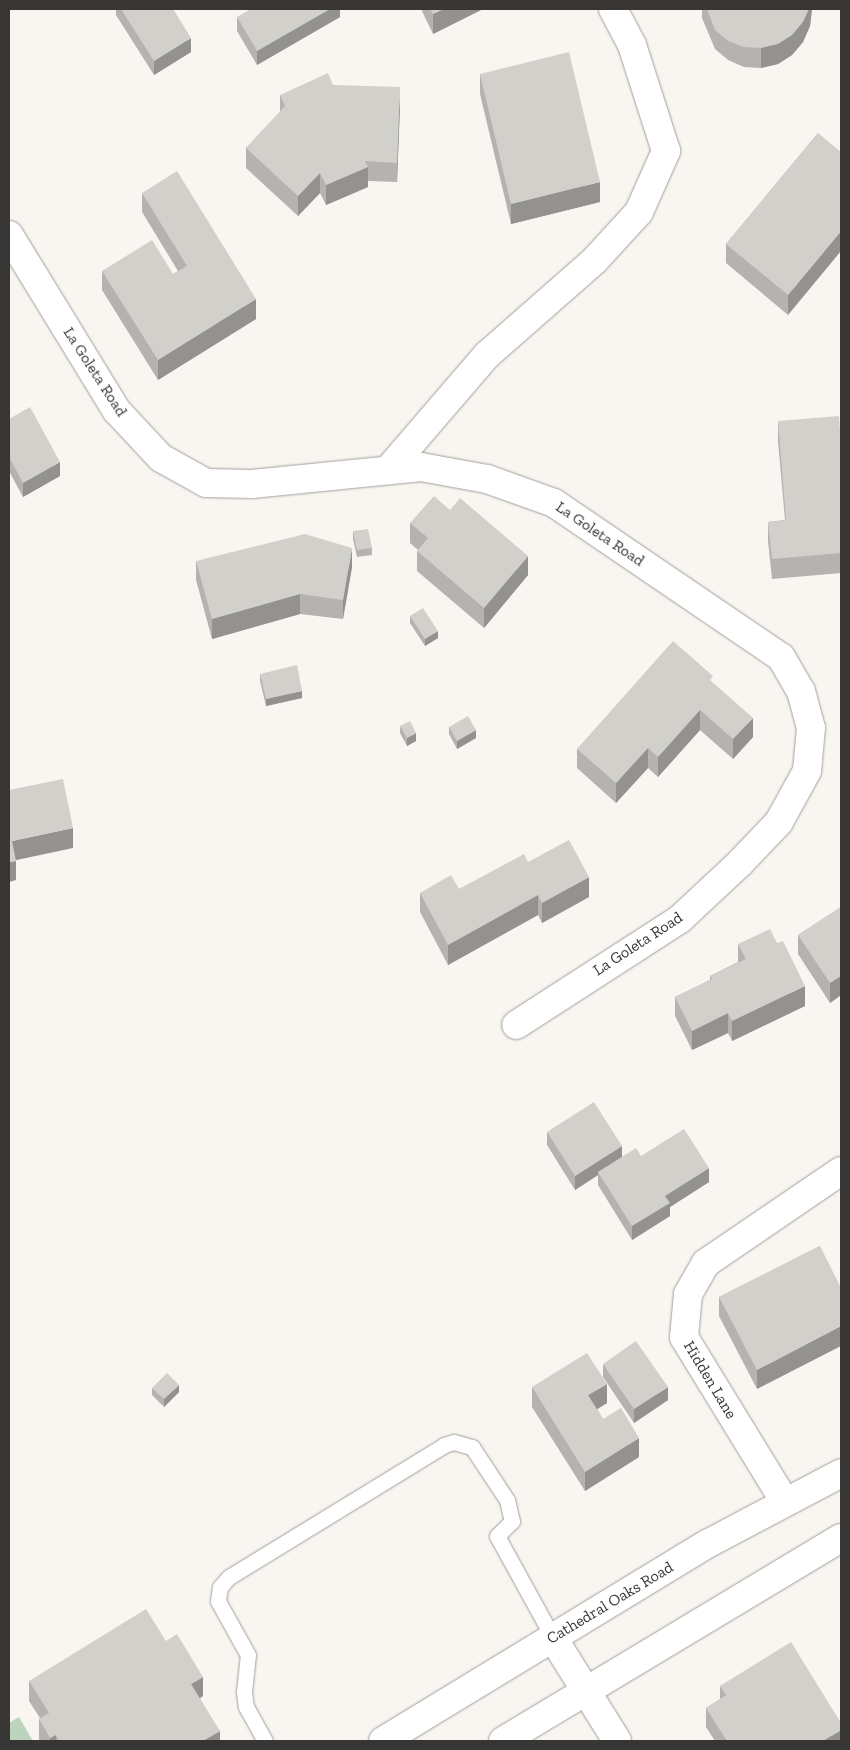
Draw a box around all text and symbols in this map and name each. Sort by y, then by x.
street label: La Goleta Road [59,324,131,420]
street label: La Goleta Road [552,497,648,571]
street label: La Goleta Road [590,908,686,980]
street label: Hidden Lane [679,1338,741,1422]
street label: Cathedral Oaks Road [543,1558,677,1648]

